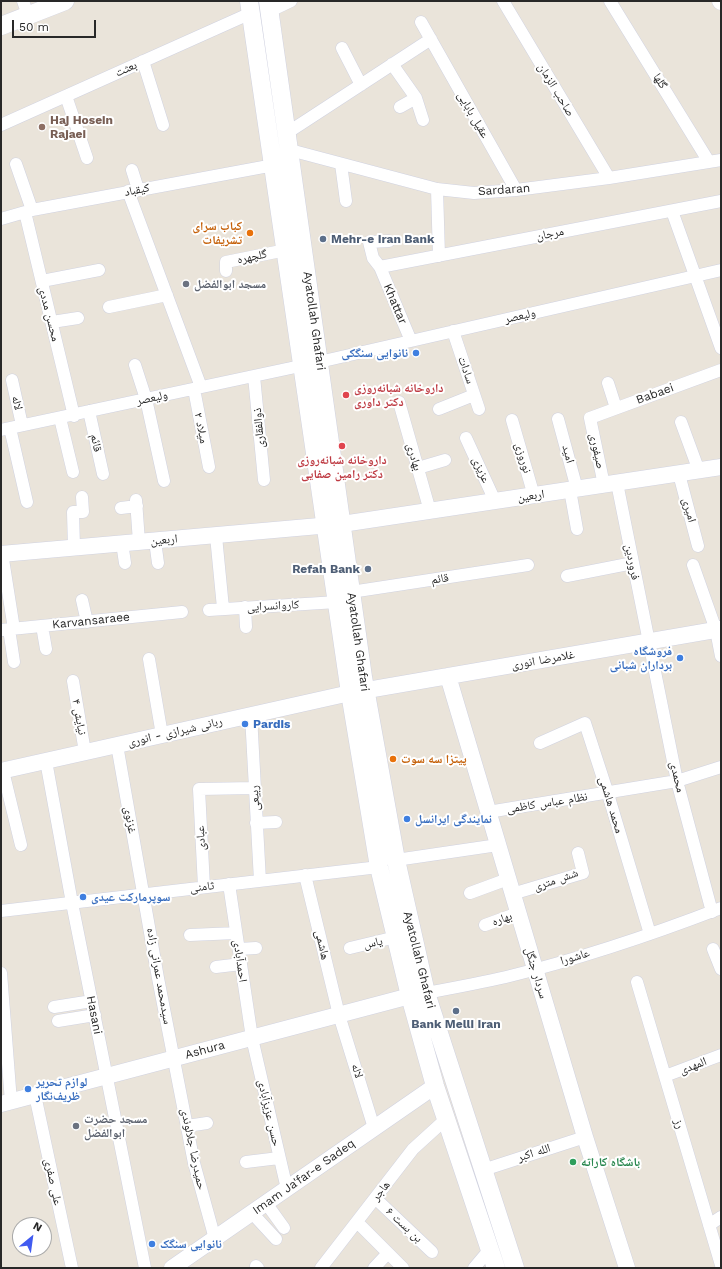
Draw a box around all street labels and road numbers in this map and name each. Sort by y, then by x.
street label: بعثت [113,58,139,80]
street label: صاحب الزمان [534,61,578,119]
street label: گلها [650,71,670,91]
street label: عقیل بابایی [454,89,492,141]
street label: کیقباد [123,181,151,199]
street label: Sardaran [477,181,531,199]
street label: مرجان [535,224,565,244]
street label: گلچهره [236,247,268,267]
street label: Ayatollah Ghafari [300,271,328,371]
street label: Khattar [380,281,410,327]
street label: محسن مددی [35,285,63,343]
street label: ولیعصر [503,305,537,327]
street label: سادات [455,354,477,386]
street label: Babaei [634,381,676,407]
street label: ولیعصر [135,388,169,408]
street label: لاله [8,395,26,411]
street label: ذوالفقاری [250,407,268,449]
street label: میلاد ۲ [191,411,211,445]
street label: صیفوری [586,432,608,470]
street label: قائم [87,433,105,453]
street label: نوروزی [512,441,534,475]
street label: بهادری [403,442,425,472]
street label: امید [559,443,577,465]
street label: عزیزی [469,455,493,485]
street label: اربعین [517,487,545,505]
street label: امیری [679,496,699,524]
street label: اربعین [150,532,178,548]
street label: فروردین [621,543,643,581]
street label: قائم [430,571,450,587]
street label: Ayatollah Ghafari [344,592,372,692]
street label: کاروانسرایی [246,597,300,615]
street label: Karvansaraee [51,610,131,632]
street label: غلامرضا انوری [510,647,576,673]
street label: نیایش ۴ [69,698,89,736]
street label: ربانی شیرازی - انوری [126,714,224,750]
street label: محمدی [666,760,688,794]
street label: محمد هاشمی [596,775,626,835]
street label: ربیعی [247,785,263,811]
street label: نظام عباس کاظمی [505,789,589,817]
street label: غزنوی [121,805,139,835]
street label: عبادی [193,825,209,851]
street label: شش متری [532,866,580,894]
street label: ثامنی [189,878,215,896]
street label: بهاره [490,909,514,929]
street label: Ayatollah Ghafari [400,910,438,1010]
street label: سیدمحمد عمرانی زاده [143,927,175,1025]
street label: هاشمی [312,929,332,961]
street label: یاس [362,934,384,952]
street label: احمدآبادی [230,939,250,983]
street label: سردار جنگل [521,946,551,1000]
street label: عاشورا [559,946,591,968]
street label: Hasani [83,994,105,1036]
street label: Ashura [184,1038,226,1062]
street label: المهدی [677,1054,709,1078]
street label: لاله [348,1062,366,1080]
street label: حسن عزیزآبادی [254,1078,284,1148]
street label: حمیدرضا جلالوندی [177,1107,209,1191]
street label: رز [671,1117,687,1131]
street label: Imam Ja'far-e Sadeq [250,1136,358,1218]
street label: الله اکبر [516,1141,552,1165]
street label: علی صفری [41,1157,65,1207]
street label: هاجر [369,1178,393,1204]
street label: بن بست ۶ [383,1204,425,1246]

